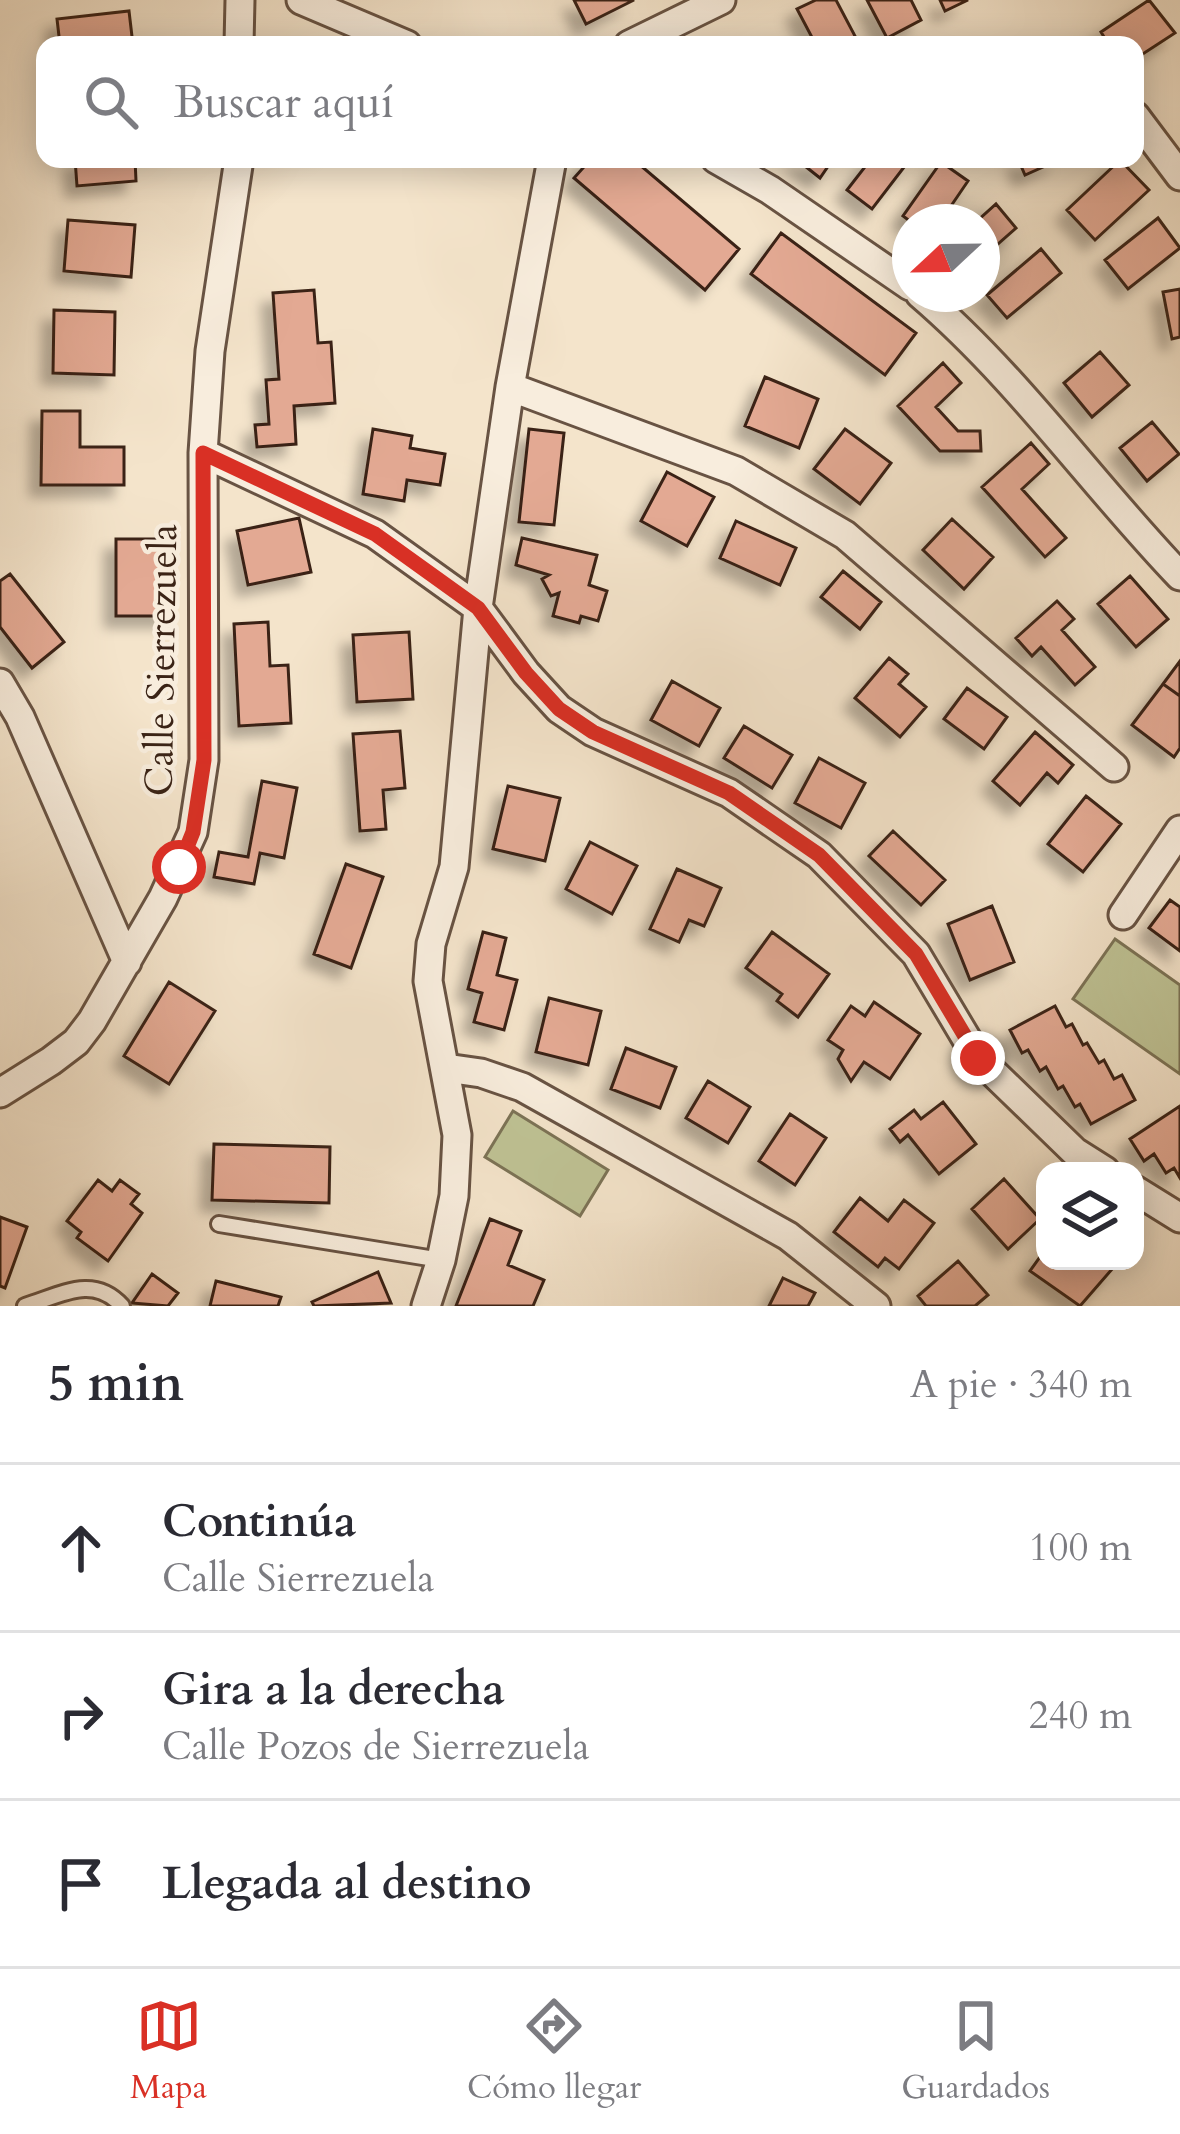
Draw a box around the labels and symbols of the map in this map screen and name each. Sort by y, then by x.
north arrow [892,204,1000,312]
street label: Calle Sierrezuela [133,523,190,797]
route start [152,840,206,894]
route end [951,1031,1005,1085]

